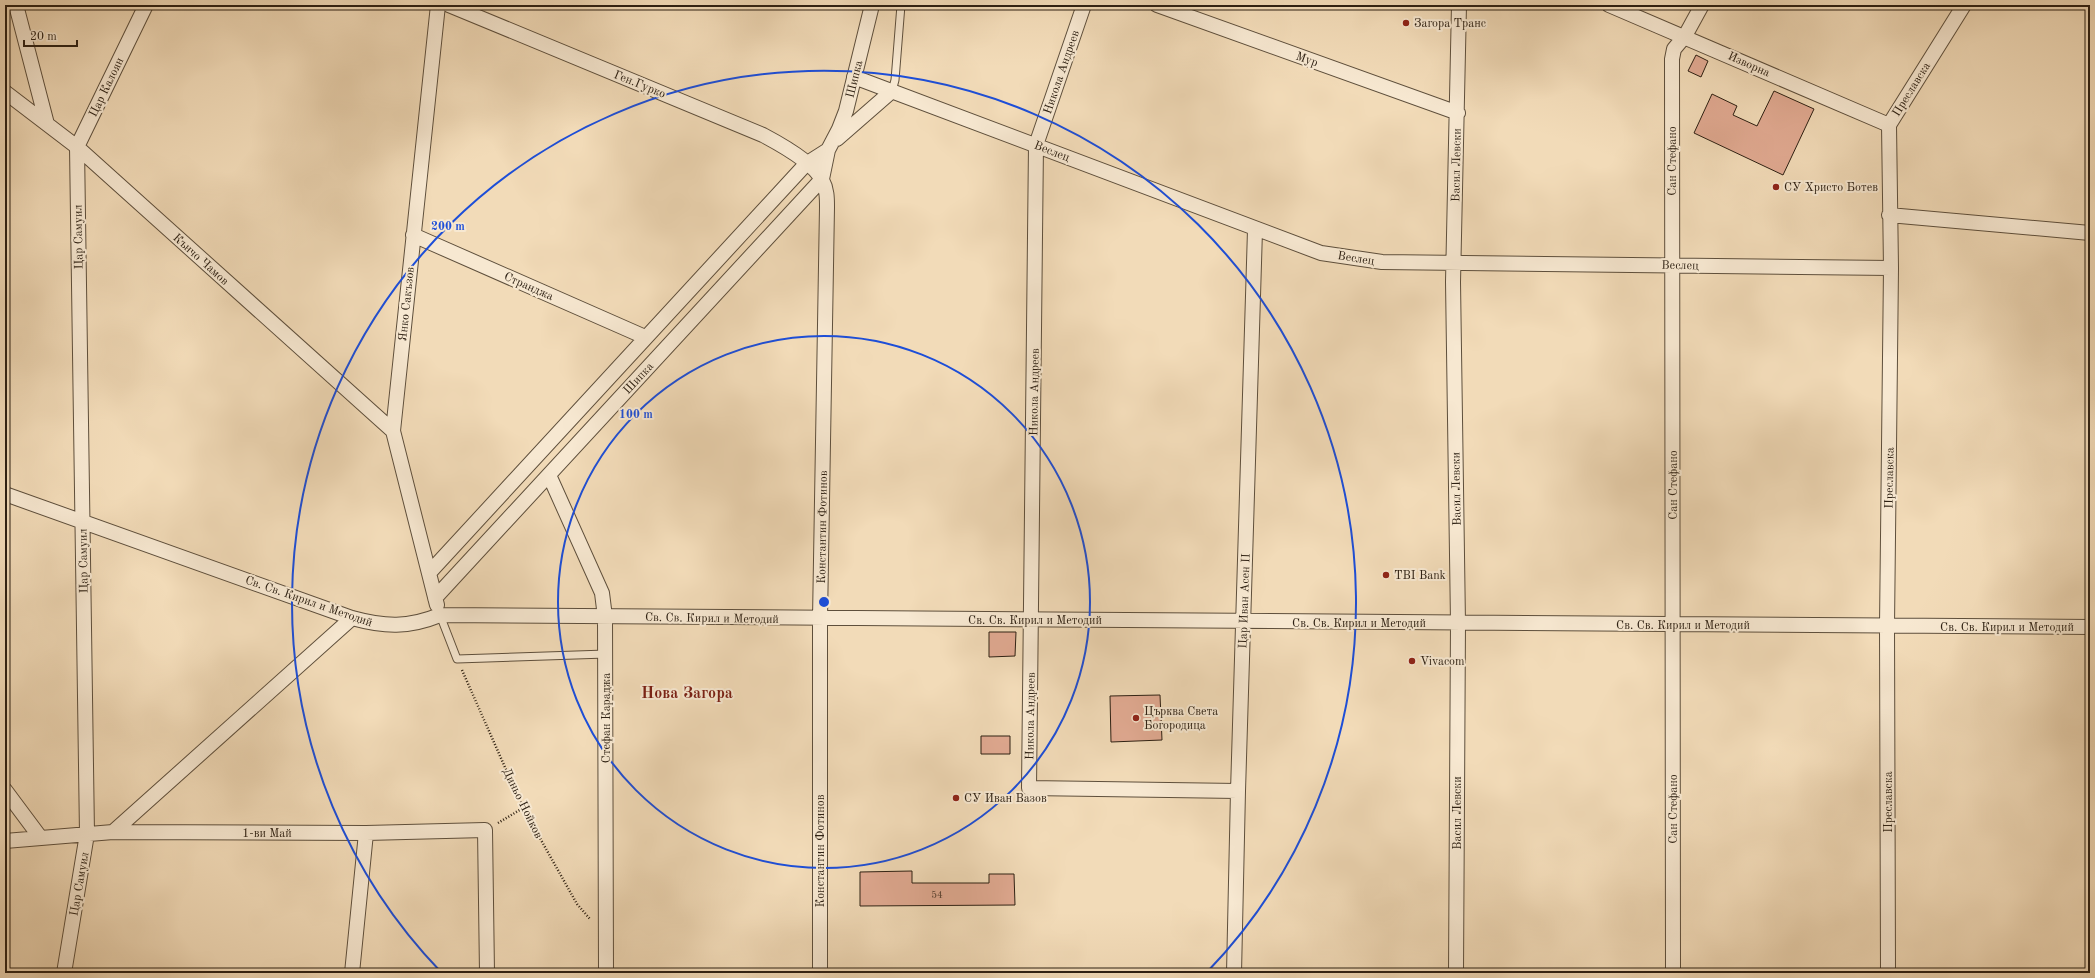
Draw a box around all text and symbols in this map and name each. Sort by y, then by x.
marker: Загора Транс [1401,18,1411,28]
place label: Загора Транс [1414,18,1486,30]
scale bar [24,22,77,48]
street label: Никола Андреев [1042,29,1082,116]
text: 20 m [30,31,57,43]
street label: Мур [1294,50,1319,69]
street label: Изворна [1726,50,1772,80]
street label: Цар Калоян [87,55,127,119]
street label: Шипка [845,59,865,99]
street label: Преславска [1891,60,1933,119]
street label: Ген.Гурко [612,69,667,101]
street label: Сан Стефано [1667,126,1679,196]
street label: Васил Левски [1450,128,1464,202]
street label: Веслец [1032,140,1072,164]
marker: СУ Христо Ботев [1771,182,1781,192]
place label: СУ Христо Ботев [1784,182,1878,194]
street label: Цар Самуил [72,204,86,270]
text: 200 m [431,221,465,233]
street label: Кънчо Чамов [170,232,231,288]
street label: Веслец [1337,250,1376,268]
street label: Веслец [1661,260,1699,272]
street label: Янко Сакъзов [397,266,417,342]
street label: Странджа [502,271,555,303]
street label: Никола Андреев [1028,348,1042,436]
street label: Шипка [621,361,656,397]
text: 100 m [619,409,653,421]
street label: Преславска [1883,447,1897,509]
street label: Сан Стефано [1668,450,1680,520]
street label: Васил Левски [1450,452,1464,526]
street label: Константин Фотинов [816,470,830,584]
street label: Цар Самуил [77,528,91,594]
street label: Цар Иван Асен II [1237,553,1253,649]
marker: TBI Bank [1381,570,1391,580]
place label: TBI Bank [1394,570,1446,582]
street label: Св. Св. Кирил и Методий [243,574,374,629]
centre of rings [817,595,831,609]
street label: Св. Св. Кирил и Методий [645,612,779,626]
street label: Св. Св. Кирил и Методий [968,615,1102,627]
street label: Св. Св. Кирил и Методий [1292,618,1426,630]
street label: Св. Св. Кирил и Методий [1616,620,1750,632]
street label: Св. Св. Кирил и Методий [1940,622,2074,634]
marker: Vivacom [1407,656,1417,666]
place label: Vivacom [1420,656,1465,668]
street label: Никола Андреев [1024,672,1038,760]
street label: Стефан Караджа [601,673,613,763]
district label: Нова Загора [641,686,733,702]
place label: Църква Света Богородица [1144,706,1218,732]
marker: Църква Света Богородица [1131,713,1141,723]
street label: Диньо Нойков [500,766,544,841]
street label: Преславска [1883,771,1895,833]
street label: Сан Стефано [1668,774,1680,844]
street label: Васил Левски [1452,776,1464,850]
marker: СУ Иван Вазов [951,793,961,803]
place label: СУ Иван Вазов [964,793,1047,805]
street label: Константин Фотинов [815,794,827,908]
street label: 1-ви Май [242,828,292,840]
street label: Цар Самуил [68,851,92,917]
house number: 54 [931,890,943,900]

